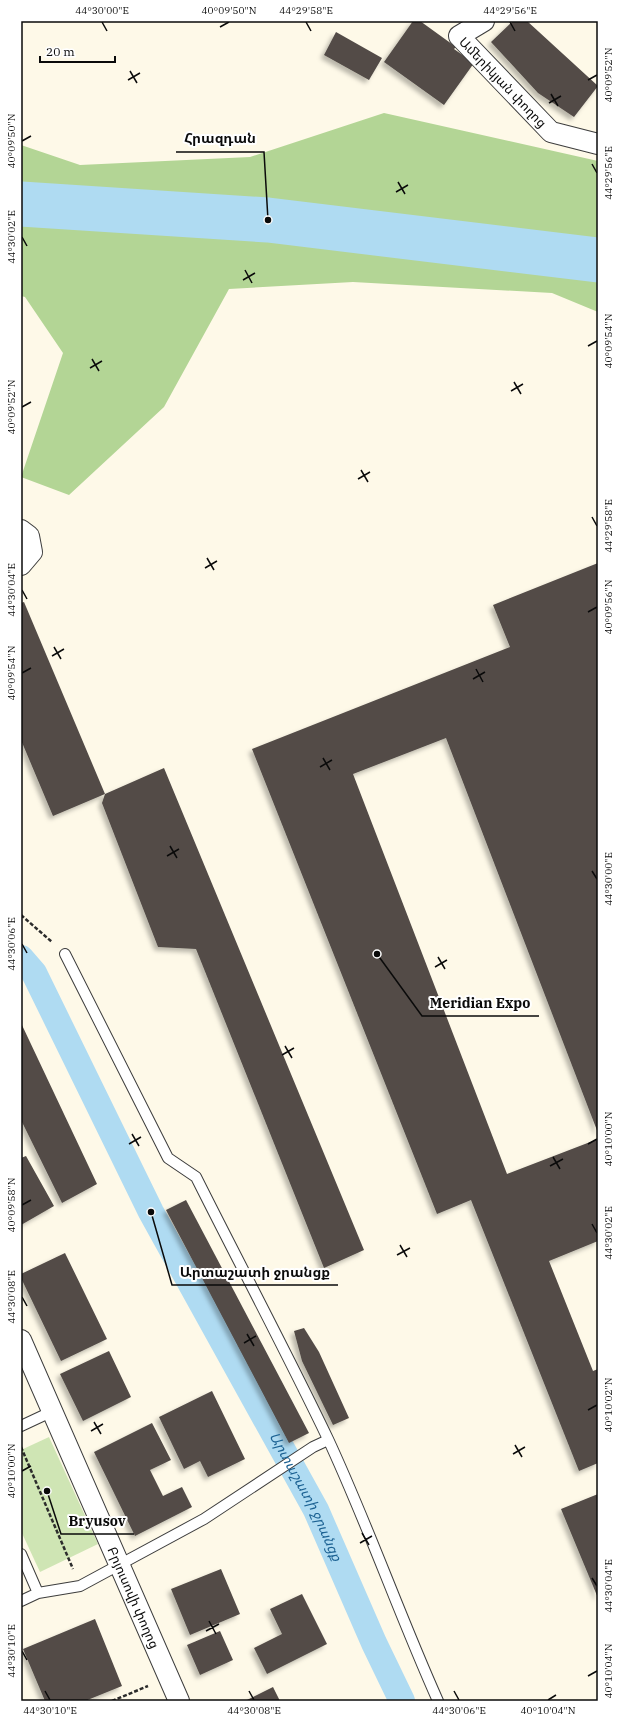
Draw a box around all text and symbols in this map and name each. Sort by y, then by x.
text: 44°30'00"E [75,4,129,17]
text: 40°09'50"N [202,4,257,17]
text: 44°29'58"E [279,4,333,17]
text: 44°29'56"E [483,4,537,17]
street label: Ամերիկյան փողոց [456,33,551,131]
scale bar [40,38,115,64]
text: 20 m [46,44,75,59]
text: 40°09'52"N [602,47,615,103]
text: 40°09'50"N [5,113,18,169]
callout: Հրազդան [176,126,264,152]
text: Հրազդան [184,129,256,147]
text: 44°29'56"E [602,146,615,200]
text: 44°30'02"E [5,210,18,264]
text: 40°09'54"N [602,313,615,369]
text: 40°09'52"N [5,379,18,435]
text: 44°29'58"E [602,499,615,553]
text: 44°30'04"E [5,563,18,617]
text: 40°09'56"N [602,579,615,635]
text: 40°09'54"N [5,645,18,701]
text: 44°30'00"E [602,852,615,906]
text: 44°30'06"E [5,917,18,971]
callout: Meridian Expo [422,990,539,1016]
text: Meridian Expo [430,994,530,1012]
text: 40°10'00"N [602,1111,615,1167]
text: 40°09'58"N [5,1177,18,1233]
text: 44°30'02"E [602,1206,615,1260]
callout: Արտաշատի ջրանցք [172,1259,338,1285]
text: Արտաշատի ջրանցք [180,1263,330,1281]
text: 44°30'08"E [5,1270,18,1324]
text: 40°10'02"N [602,1377,615,1433]
water label: Արտաշատի ջրանցք [266,1429,346,1564]
text: 40°10'00"N [5,1443,18,1499]
callout: Bryusov [61,1508,134,1534]
text: Bryusov [68,1512,126,1530]
street label: Բրյուսովի փողոց [104,1544,163,1651]
text: 44°30'04"E [602,1559,615,1613]
text: 44°30'10"E [5,1624,18,1678]
text: 40°10'04"N [602,1643,615,1699]
text: 44°30'10"E [23,1704,77,1717]
text: 44°30'08"E [227,1704,281,1717]
text: 44°30'06"E [432,1704,486,1717]
text: 40°10'04"N [521,1704,576,1717]

